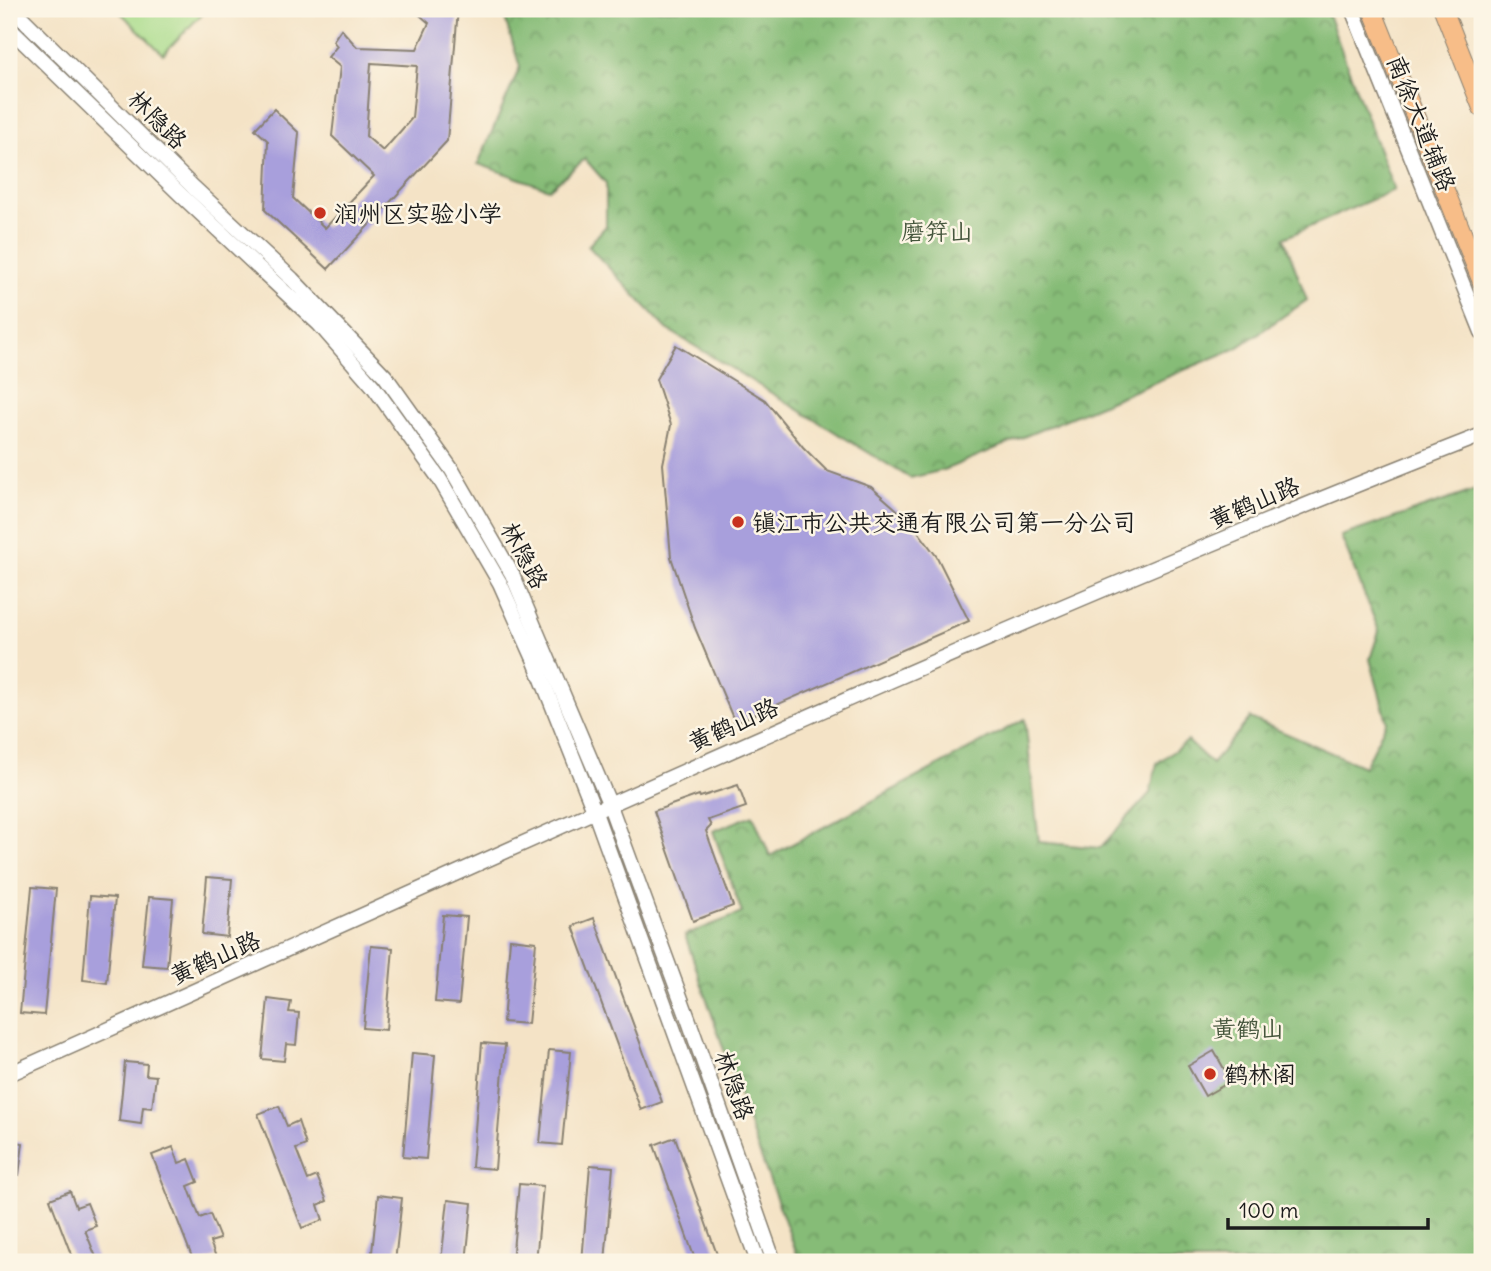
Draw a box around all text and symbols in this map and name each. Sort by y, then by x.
street label: 南徐大道辅路 [1381,51,1463,195]
street label: 林隐路 [122,83,194,155]
place label: 润州区实验小学 [334,198,502,228]
marker: 润州区实验小学 [312,205,328,221]
park label: 磨笄山 [901,216,973,246]
street label: 黄鹤山路 [1204,469,1304,535]
place label: 镇江市公共交通有限公司第一分公司 [752,507,1136,537]
marker: 镇江市公共交通有限公司第一分公司 [730,514,746,530]
street label: 林隐路 [495,516,555,594]
street label: 黄鹤山路 [683,691,783,757]
street label: 黄鹤山路 [165,924,265,990]
park label: 黄鹤山 [1212,1013,1284,1043]
street label: 林隐路 [709,1046,761,1124]
place label: 鹤林阁 [1224,1059,1296,1089]
marker: 鹤林阁 [1202,1066,1218,1082]
scale bar [1228,1187,1428,1231]
text: 100 m [1239,1197,1298,1224]

